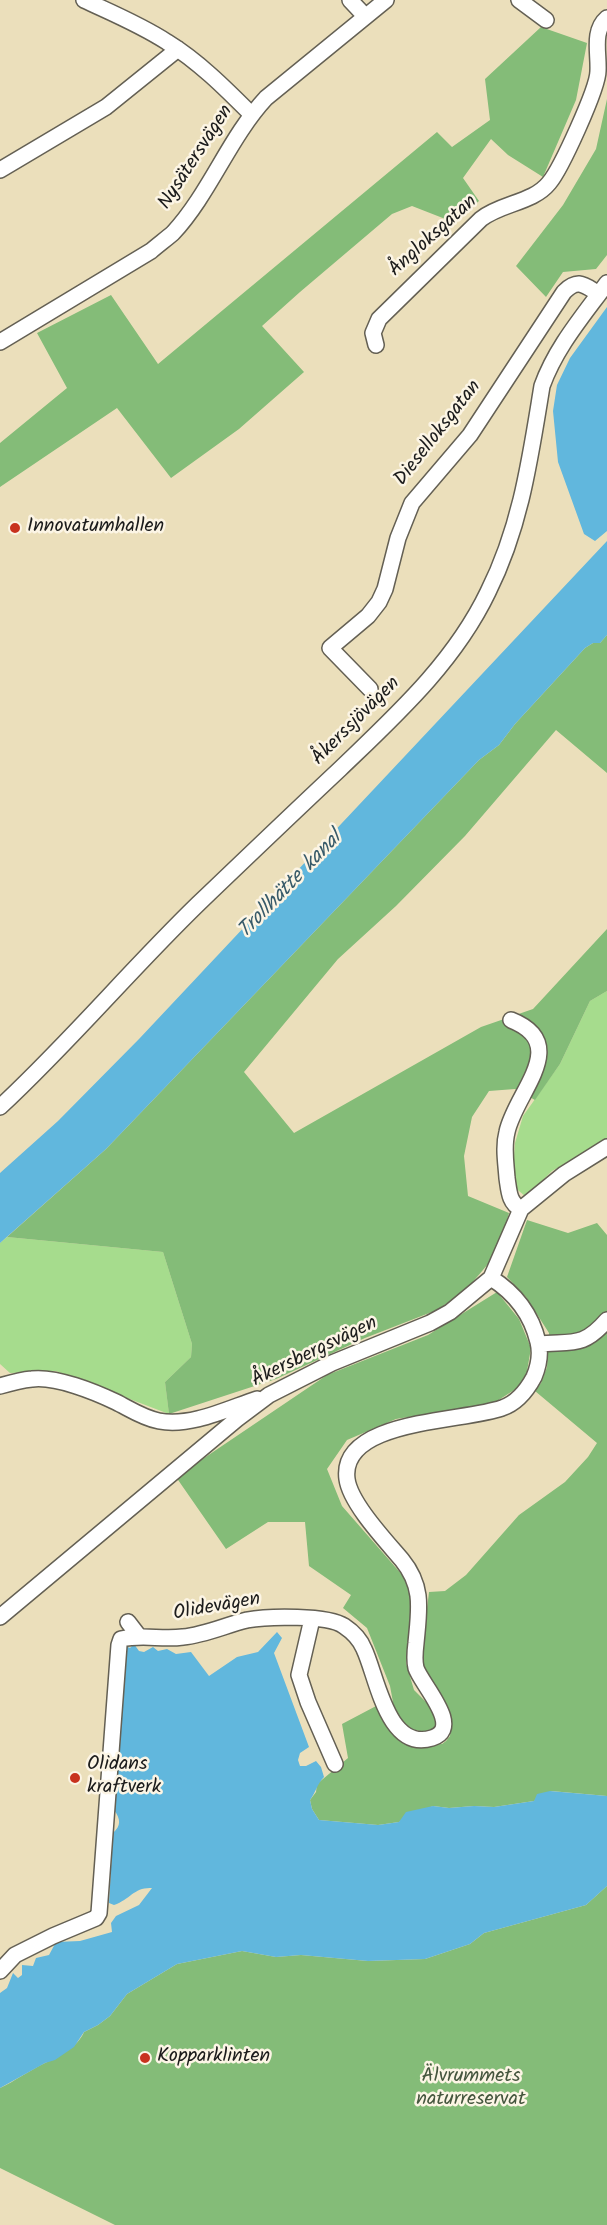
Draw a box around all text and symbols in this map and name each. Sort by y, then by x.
street label: Nysätersvägen [154,101,240,215]
street label: Ångloksgatan [385,191,483,283]
street label: Dieselloksgatan [390,376,488,492]
place label: Innovatumhallen [27,516,164,540]
marker: Innovatumhallen [8,521,22,535]
street label: Åkerssjövägen [308,673,406,771]
water label: Trollhätte kanal [234,827,348,945]
street label: Åkersbergsvägen [248,1312,382,1394]
street label: Olidevägen [172,1589,262,1627]
place label: Olidans kraftverk [87,1754,161,1801]
marker: Olidans kraftverk [68,1771,82,1785]
place label: Kopparklinten [157,2046,270,2070]
marker: Kopparklinten [138,2051,152,2065]
park label: Älvrummets naturreservat [416,2066,526,2113]

